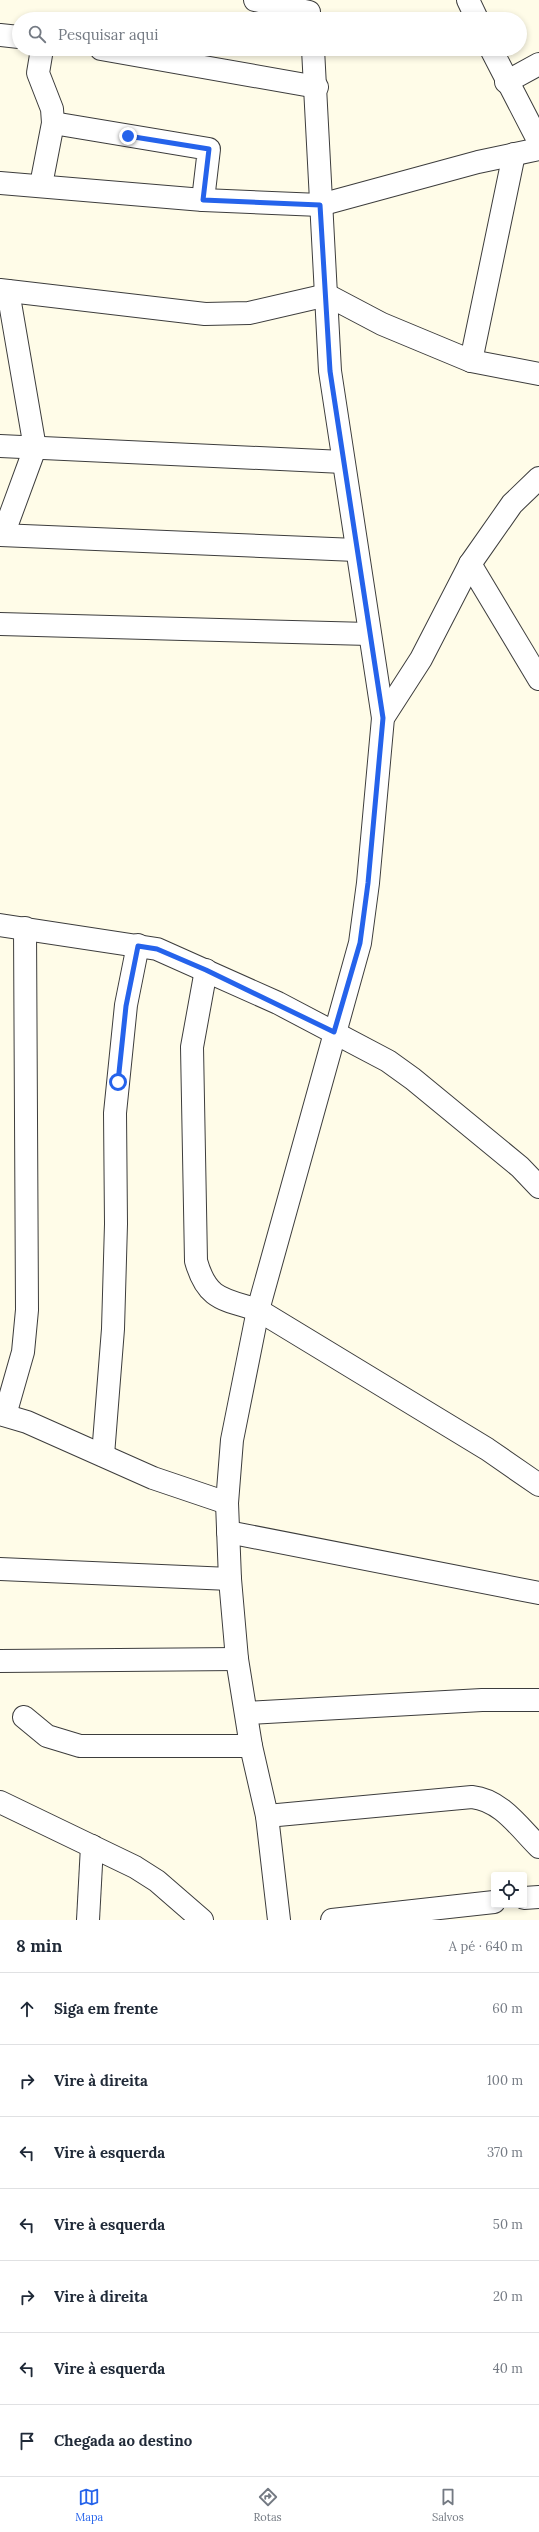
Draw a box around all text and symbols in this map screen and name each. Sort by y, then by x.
search box [12,12,527,56]
icon: search [26,23,48,45]
text: Pesquisar aqui [58,25,158,44]
route end [119,127,137,145]
route start [109,1073,127,1091]
map controls [491,1872,527,1908]
button: locate [491,1872,527,1908]
text: 8 min [16,1935,62,1957]
text: A pé · 640 m [449,1938,523,1955]
icon: ahead [16,1998,38,2020]
text: Siga em frente [54,1999,158,2018]
text: 60 m [492,2000,523,2017]
icon: right [16,2070,38,2092]
text: Vire à direita [54,2071,148,2090]
text: 100 m [487,2072,523,2089]
icon: left [16,2142,38,2164]
text: Vire à esquerda [54,2143,165,2162]
text: 370 m [487,2144,523,2161]
icon: left [16,2214,38,2236]
text: Vire à esquerda [54,2215,165,2234]
text: 50 m [493,2216,523,2233]
icon: right [16,2286,38,2308]
text: Vire à direita [54,2287,148,2306]
text: 20 m [493,2288,523,2305]
icon: left [16,2358,38,2380]
text: Vire à esquerda [54,2359,165,2378]
text: 40 m [493,2360,523,2377]
icon: arrive [16,2430,38,2452]
text: Chegada ao destino [54,2431,192,2450]
tab: Mapa [75,2486,103,2524]
tab: Rotas [253,2486,282,2524]
tab: Salvos [432,2486,464,2524]

